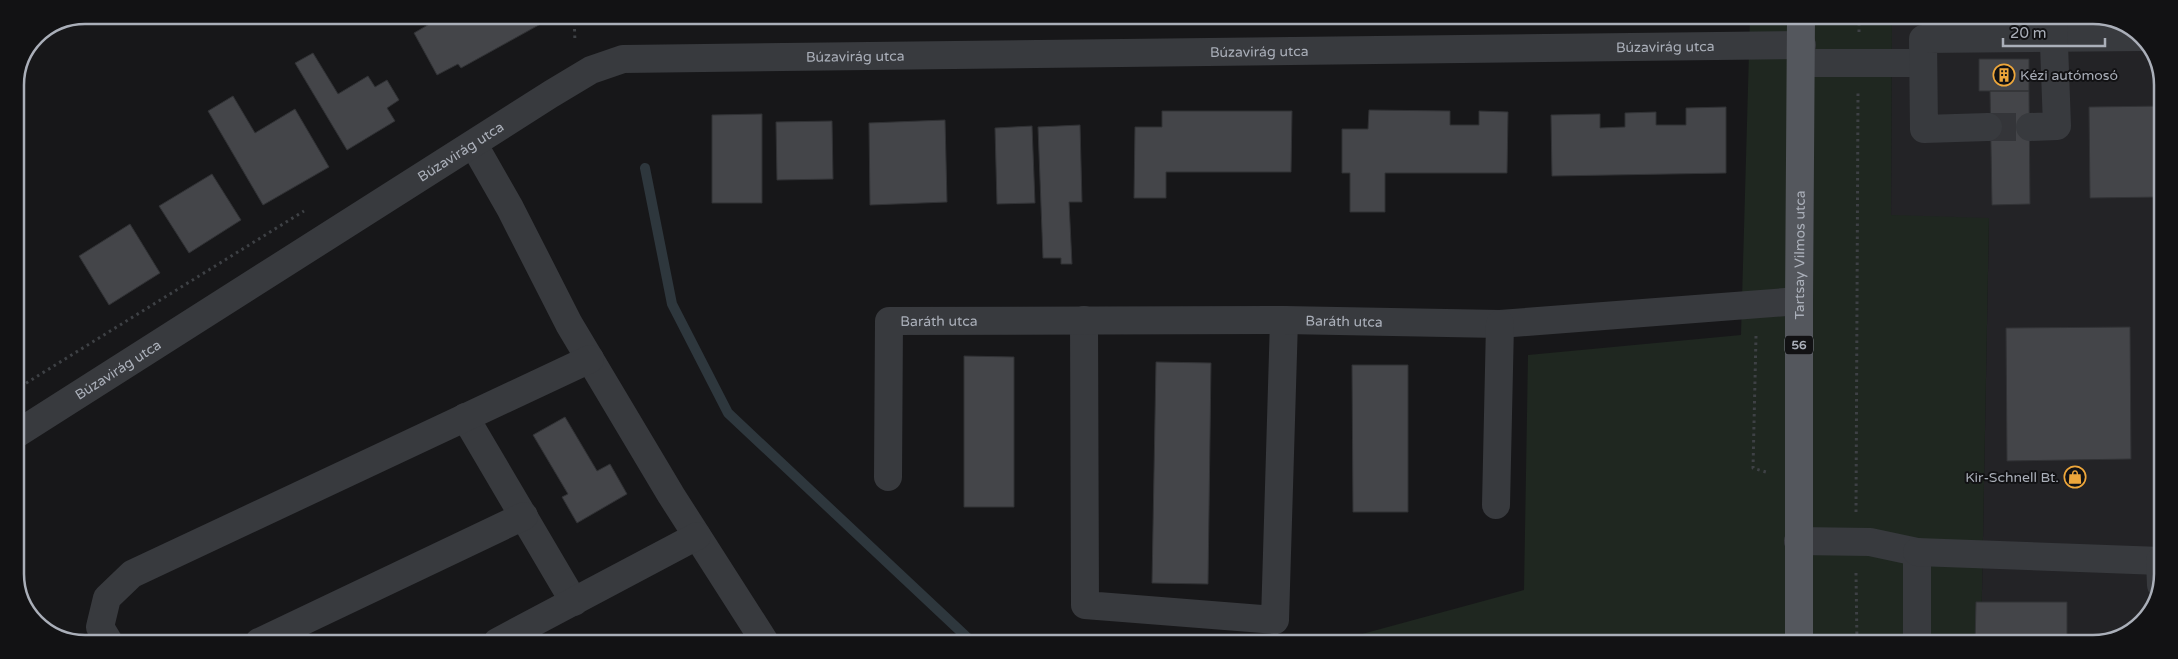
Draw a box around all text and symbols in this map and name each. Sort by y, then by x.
scale bar [2003,15,2106,47]
text: 20 m [2010,24,2047,42]
street label: Búzavirág utca [1616,38,1715,56]
street label: Búzavirág utca [1210,42,1309,61]
street label: Búzavirág utca [806,47,905,65]
building icon: Kézi autómosó [1992,63,2016,87]
place label: Kézi autómosó [2020,67,2118,84]
street label: Búzavirág utca [414,118,507,185]
street label: Tartsay Vilmos utca [1791,190,1808,320]
street label: Baráth utca [900,312,978,329]
street label: Baráth utca [1305,312,1383,330]
street label: Búzavirág utca [72,336,164,403]
road number: 56 [1785,336,1813,354]
shop icon: Kir-Schnell Bt. [2063,465,2087,489]
place label: Kir-Schnell Bt. [1965,469,2059,486]

